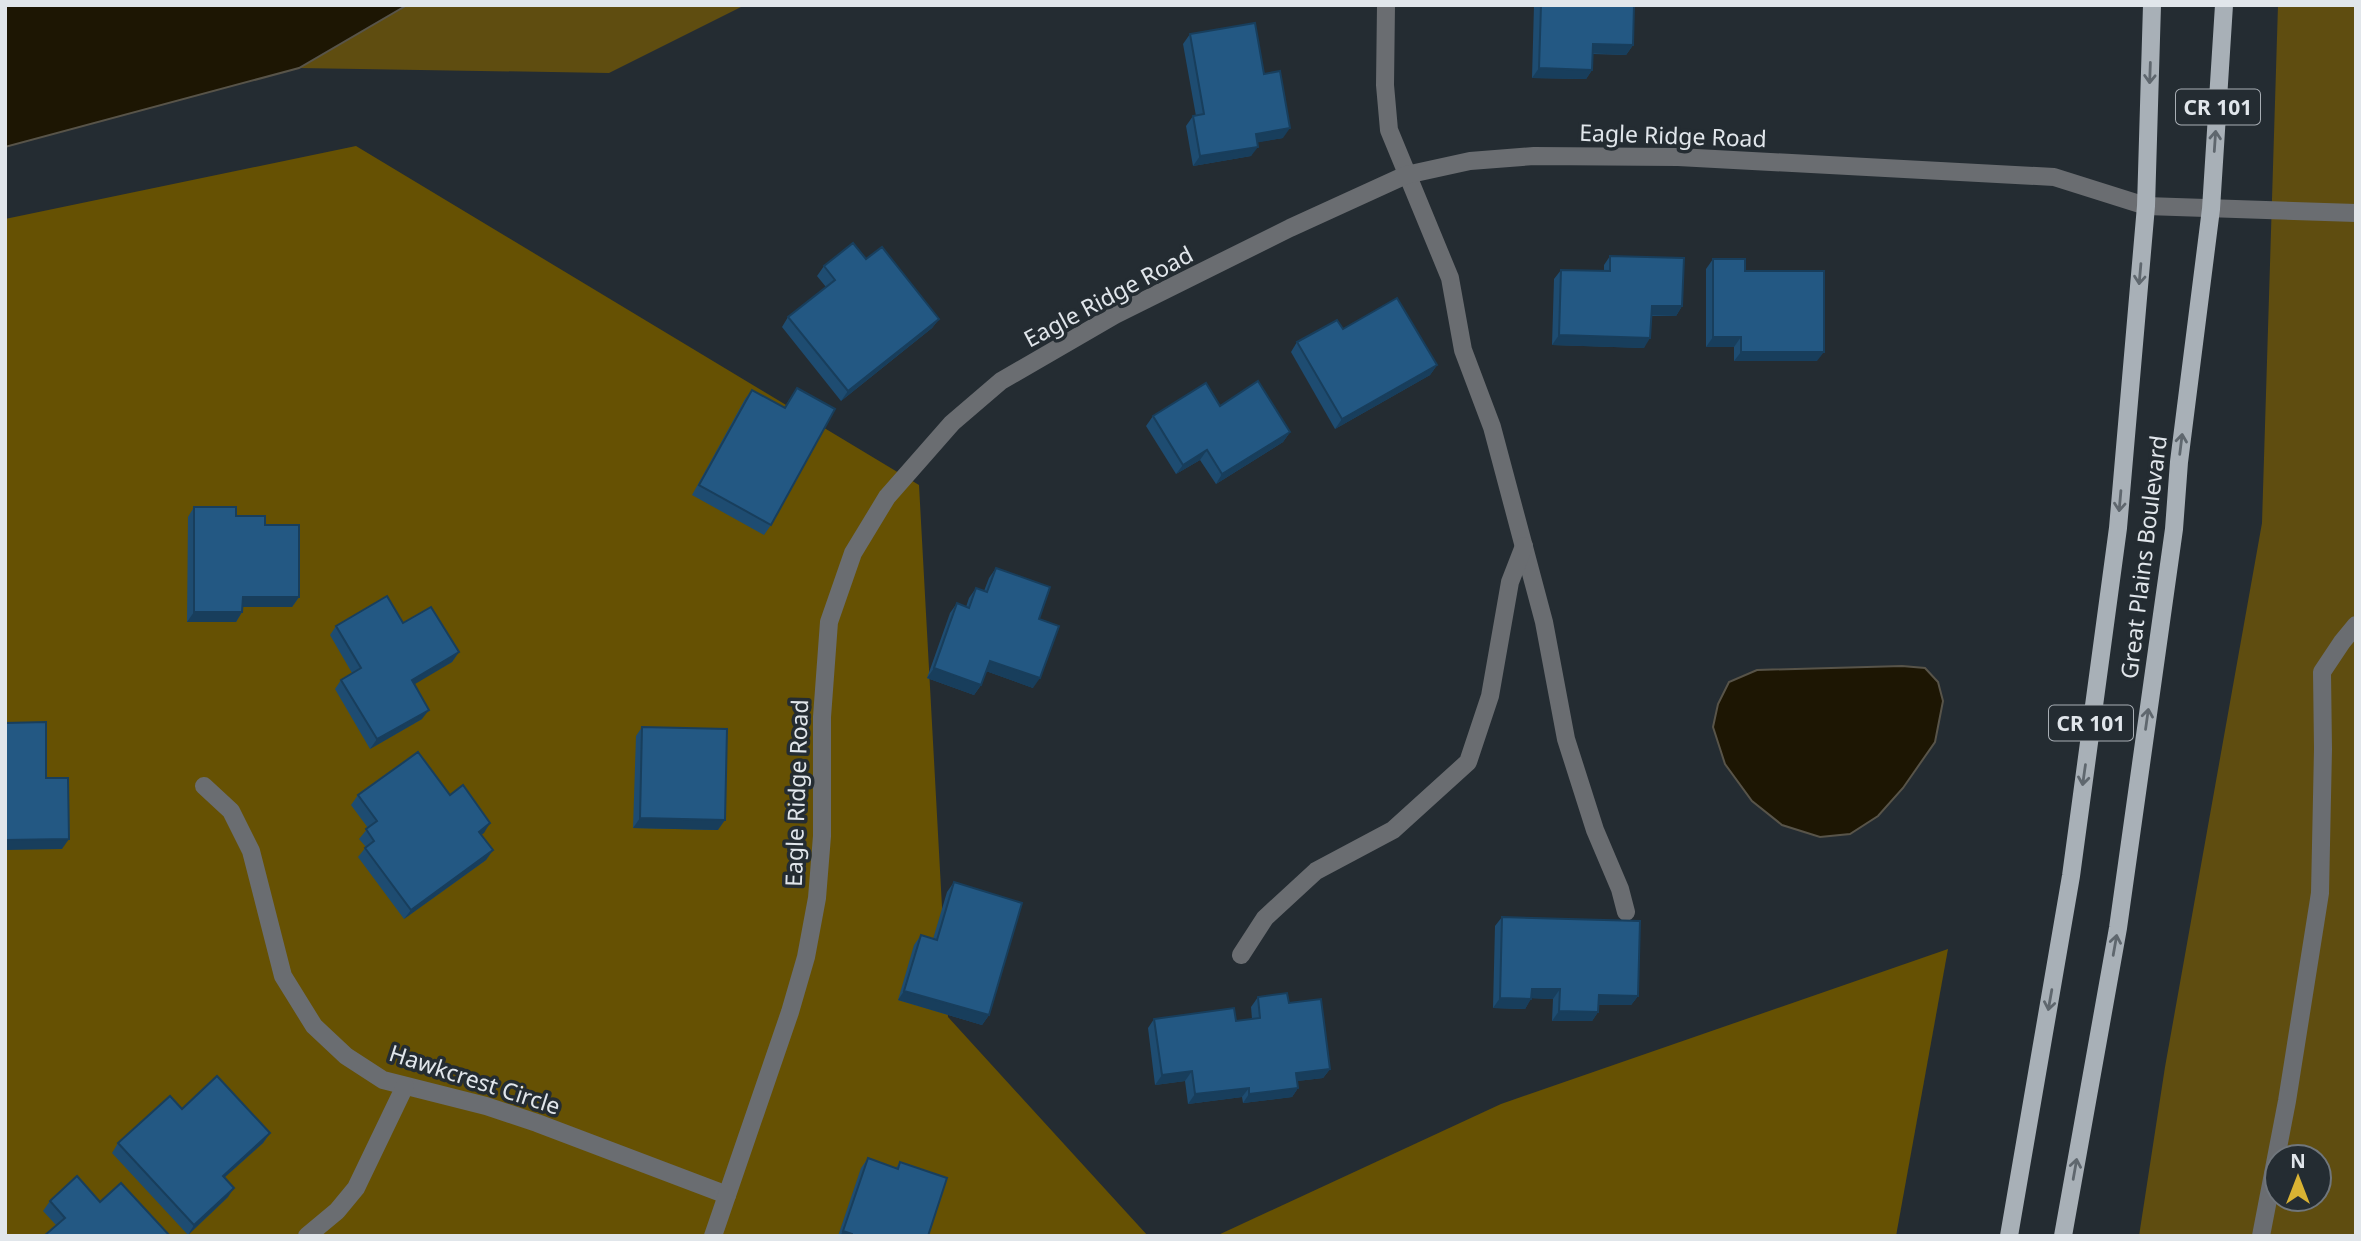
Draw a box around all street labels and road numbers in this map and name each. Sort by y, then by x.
road number: CR 101 [2176,90,2260,124]
street label: Eagle Ridge Road [1579,116,1767,154]
street label: Eagle Ridge Road [1018,238,1198,354]
street label: Great Plains Boulevard [2112,433,2174,681]
street label: Eagle Ridge Road [777,699,815,887]
road number: CR 101 [2049,706,2133,740]
street label: Hawkcrest Circle [385,1036,565,1122]

